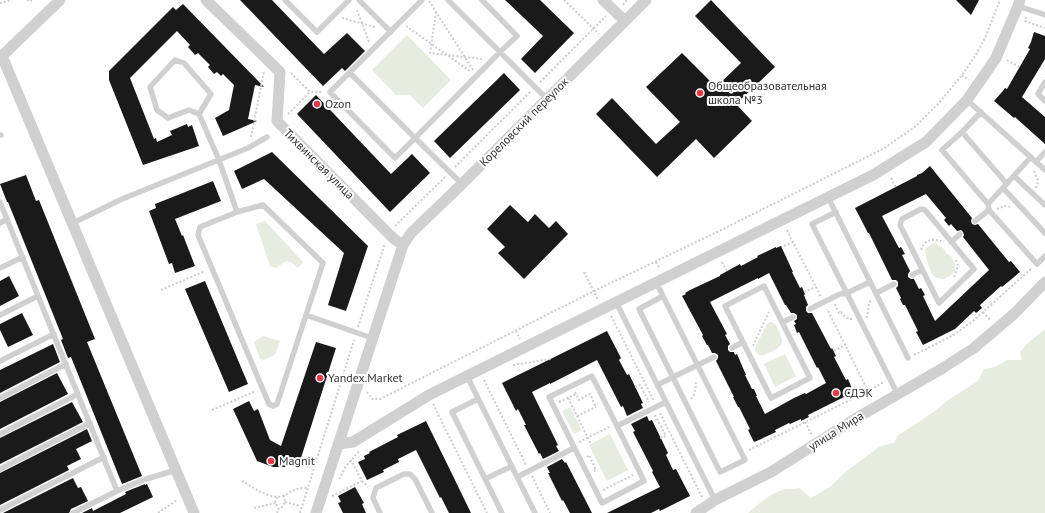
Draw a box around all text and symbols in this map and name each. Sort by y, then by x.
street label: Кореловский переулок [476,74,571,169]
place label: Общеобразовательная школа №3 [708,78,827,107]
marker: Общеобразовательная школа №3 [695,88,705,98]
place label: Ozon [325,96,351,111]
marker: Ozon [312,99,322,109]
street label: Тихвинская улица [281,125,358,202]
place label: Yandex.Market [328,370,403,385]
marker: Yandex.Market [315,373,325,383]
place label: СДЭК [844,385,873,400]
marker: СДЭК [831,388,841,398]
street label: улица Мира [805,408,866,453]
place label: Magnit [279,453,315,468]
marker: Magnit [266,456,276,466]

